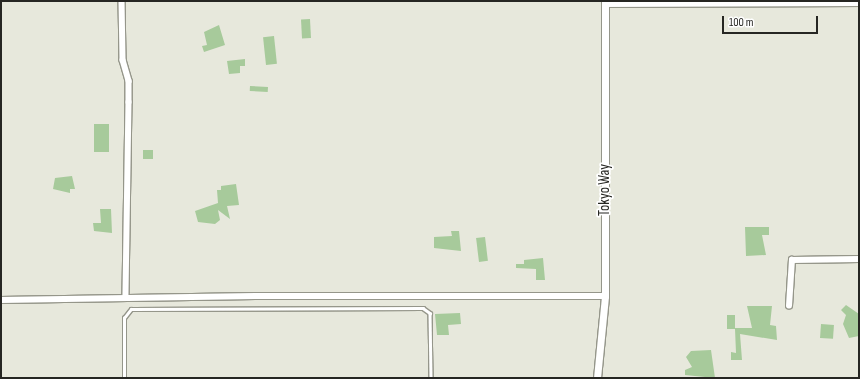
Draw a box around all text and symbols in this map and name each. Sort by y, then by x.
scale bar [724,8,820,34]
text: 100 m [729,15,754,30]
street label: Tokyo Way [596,164,614,216]

